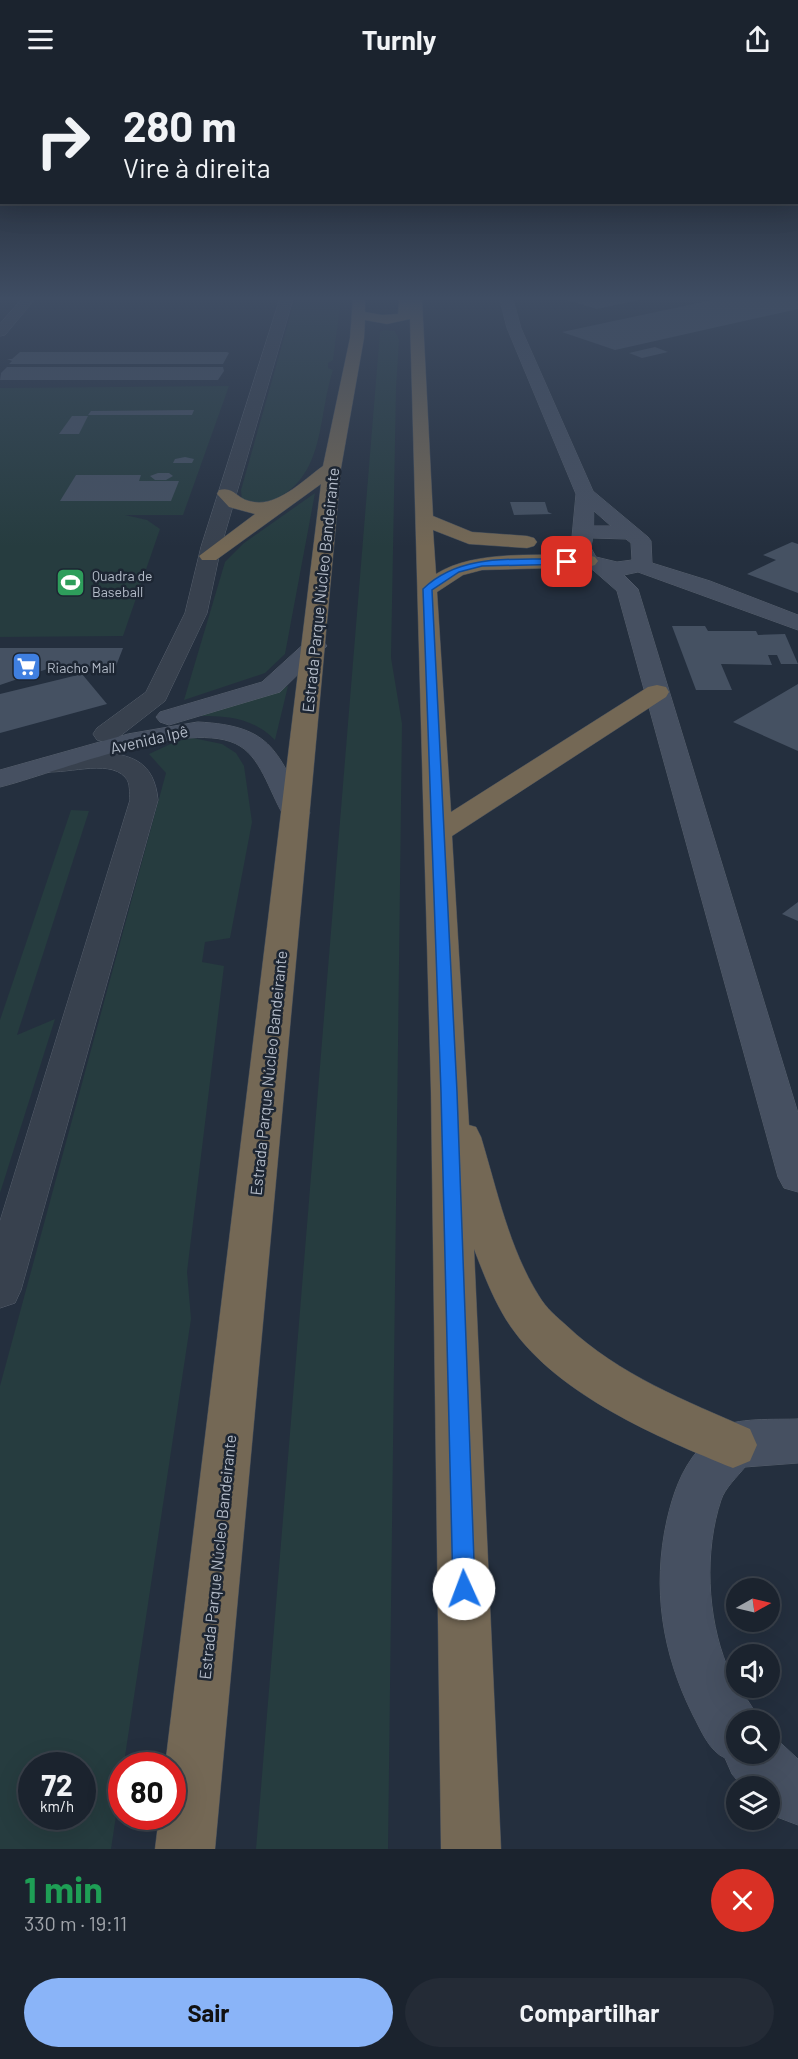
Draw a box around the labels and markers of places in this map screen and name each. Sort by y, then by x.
pin [541,536,592,587]
sports icon: Quadra de Baseball [55,567,87,599]
place label: Quadra de Baseball [92,567,153,600]
supermarket icon: Riacho Mall [10,651,42,683]
place label: Riacho Mall [47,659,115,676]

